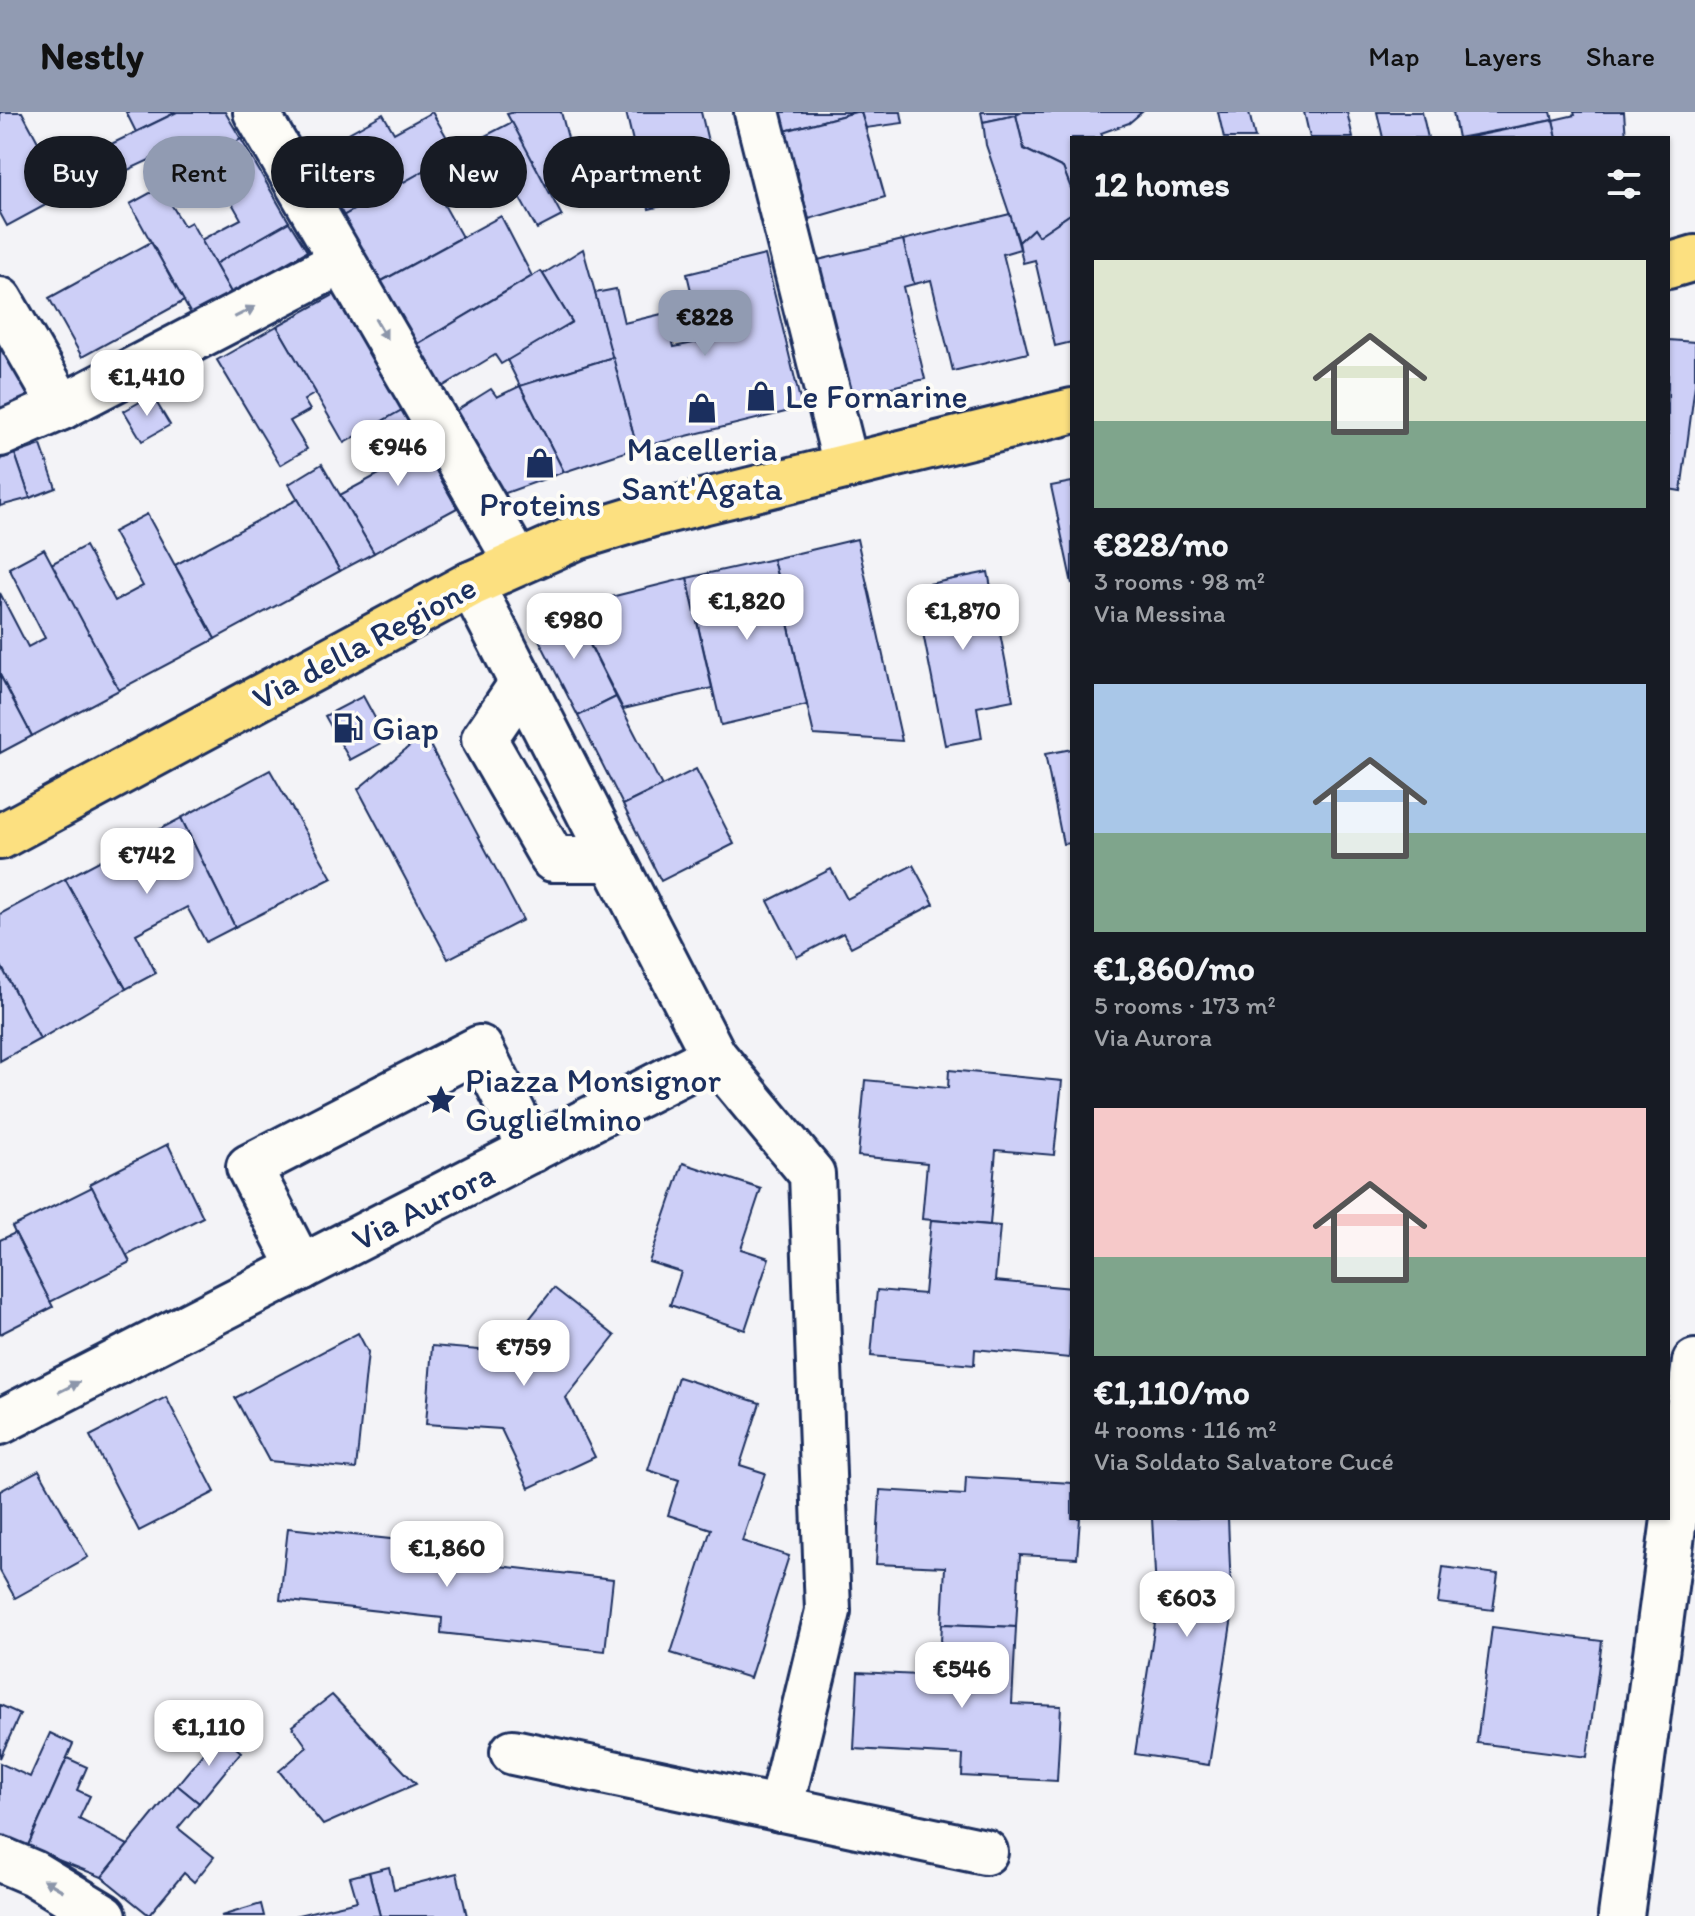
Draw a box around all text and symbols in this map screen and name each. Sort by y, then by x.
text: Nestly [40,33,143,79]
text: Map [1368,39,1420,73]
text: Layers [1464,39,1542,73]
text: Share [1586,39,1655,73]
chip: Buy [24,136,127,208]
chip: Rent [143,136,255,208]
chip: Filters [271,136,404,208]
chip: New [420,136,527,208]
chip: Apartment [543,136,730,208]
icon: filters [1602,162,1646,206]
text: 12 homes [1094,164,1230,205]
pin: €828 [658,290,752,358]
text: €828 [676,300,734,332]
one-way arrow [234,305,257,319]
icon: home [1298,312,1442,456]
one-way arrow [374,318,388,341]
pin: €1,410 [82,350,212,418]
text: €1,410 [109,360,185,392]
place label: Le Fornarine [785,376,968,417]
shop icon: Le Fornarine [744,379,778,413]
shop icon: Macelleria Sant'Agata [685,391,719,425]
pin: €946 [351,420,445,488]
place label: Macelleria Sant'Agata [621,429,783,509]
text: €946 [369,430,427,462]
shop icon: Proteins [523,446,557,480]
place label: Proteins [479,484,601,525]
text: €828/mo [1094,524,1229,565]
text: 3 rooms · 98 m² [1094,565,1265,597]
street label: Via della Regione [245,566,483,719]
pin: €1,820 [682,574,812,642]
text: €1,820 [708,584,786,616]
pin: €1,870 [898,584,1028,652]
pin: €980 [527,593,621,661]
text: €1,870 [925,594,1001,626]
text: Via Messina [1094,597,1225,629]
text: €980 [545,603,603,635]
place label: Giap [372,708,439,749]
fuel station icon: Giap [331,711,365,745]
icon: home [1298,736,1442,880]
pin: €742 [100,828,194,896]
text: €742 [118,838,176,870]
text: €1,860/mo [1094,948,1255,989]
text: 5 rooms · 173 m² [1094,989,1276,1021]
text: Via Aurora [1094,1021,1212,1053]
place label: Piazza Monsignor Guglielmino [465,1060,721,1140]
place icon: Piazza Monsignor Guglielmino [424,1083,458,1117]
street label: Via Aurora [345,1153,501,1260]
icon: home [1298,1160,1442,1304]
pin: €759 [477,1320,571,1388]
text: €759 [497,1330,552,1362]
text: €1,110/mo [1094,1372,1250,1413]
one-way arrow [58,1380,81,1393]
text: 4 rooms · 116 m² [1094,1413,1277,1445]
text: Via Soldato Salvatore Cucé [1094,1445,1394,1477]
pin: €1,860 [382,1521,512,1589]
text: €1,860 [408,1531,486,1563]
pin: €603 [1140,1571,1234,1639]
text: €603 [1158,1581,1216,1613]
pin: €546 [915,1642,1009,1710]
text: €546 [933,1652,991,1684]
pin: €1,110 [144,1700,274,1768]
text: €1,110 [172,1710,246,1742]
one-way arrow [42,1878,64,1892]

